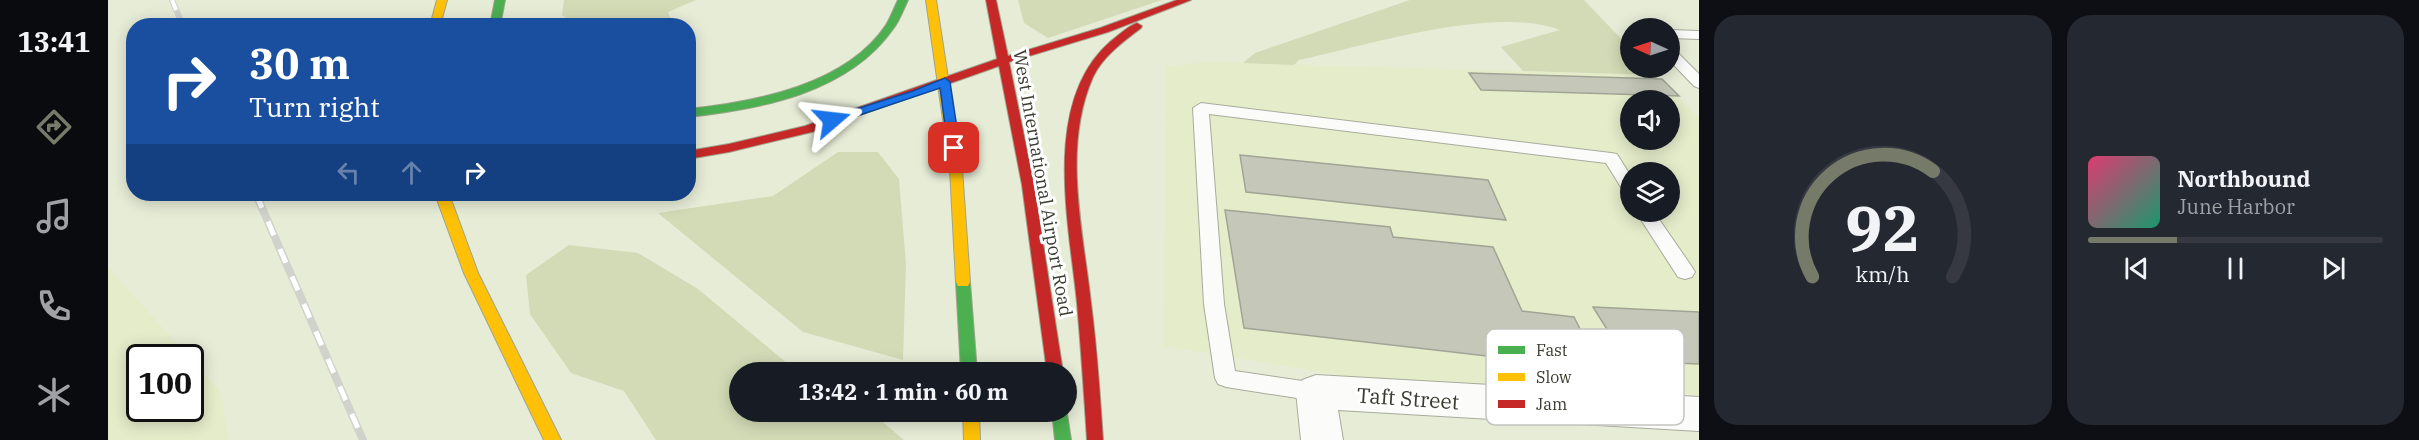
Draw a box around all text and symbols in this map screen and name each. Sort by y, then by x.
north arrow [1620,18,1680,78]
map controls [1620,18,1680,222]
text: 13:41 [18,24,90,59]
text: 30 m [249,36,350,91]
icon: right [150,42,228,120]
street label: West International Airport Road [1008,48,1078,318]
position arrow [800,88,864,152]
text: Turn right [249,89,380,124]
button: sound [1620,90,1680,150]
icon: directions [33,106,75,148]
pin [928,122,979,173]
icon: arrive [937,131,970,164]
icon: left [332,156,365,189]
icon: ahead [395,156,428,189]
icon: right [458,156,491,189]
button: layers [1620,162,1680,222]
text: Northbound [2178,164,2310,193]
text: 92 [1845,187,1920,268]
text: June Harbor [2178,193,2295,220]
icon: music [33,195,75,237]
icon: previous [2120,252,2153,285]
icon: pause [2219,252,2252,285]
icon: next [2317,252,2350,285]
text: km/h [1856,260,1910,288]
icon: phone [33,285,75,327]
legend [1486,329,1684,425]
text: Fast [1536,340,1568,360]
speed limit sign: 100 [126,344,204,422]
text: Slow [1536,367,1572,387]
icon: climate [33,374,75,416]
text: 13:42 · 1 min · 60 m [798,377,1008,406]
street label: Taft Street [1356,380,1460,416]
text: Jam [1536,394,1567,414]

